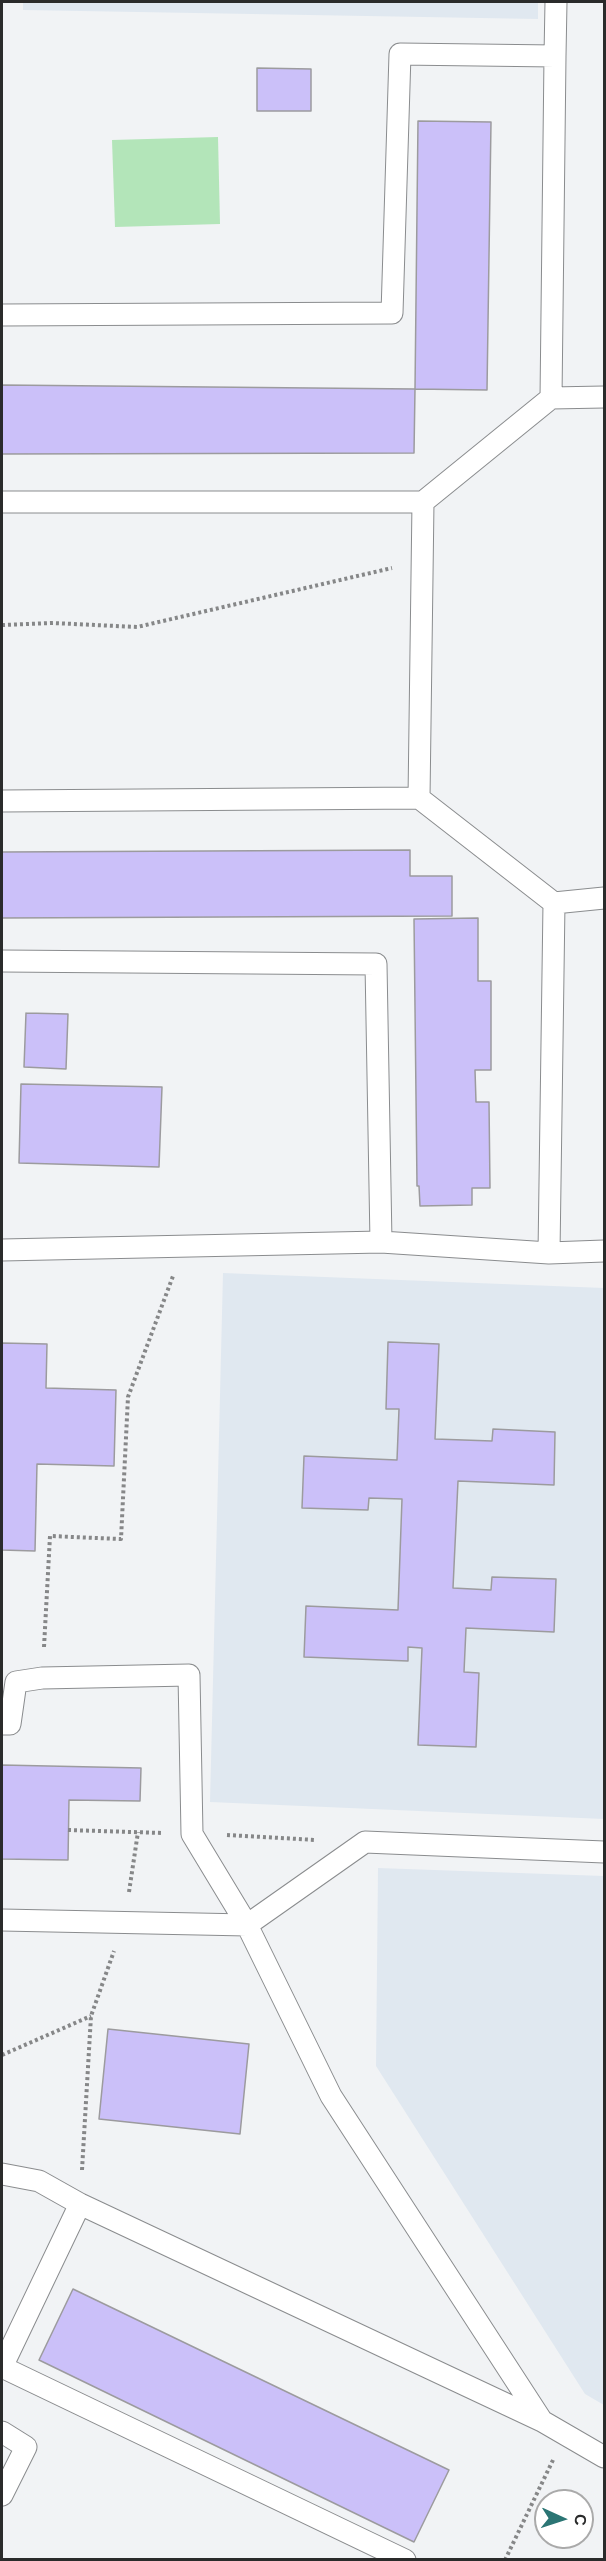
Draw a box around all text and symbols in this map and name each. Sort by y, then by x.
north arrow [534,2489,594,2549]
text: С [570,2514,591,2526]

